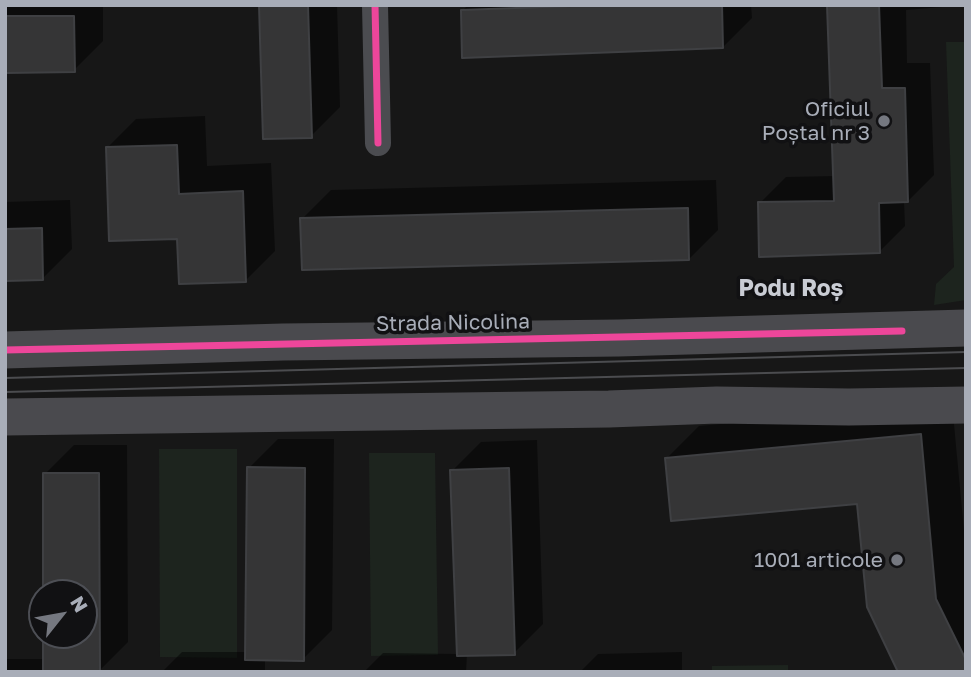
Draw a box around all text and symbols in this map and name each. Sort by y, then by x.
place label: Oficiul Poștal nr 3 [762,96,870,146]
marker: Oficiul Poștal nr 3 [876,113,892,129]
district label: Podu Roș [739,275,843,303]
street label: Strada Nicolina [376,309,530,337]
place label: 1001 articole [754,547,883,573]
marker: 1001 articole [889,552,905,568]
north arrow [28,579,98,649]
text: N [66,592,93,616]

